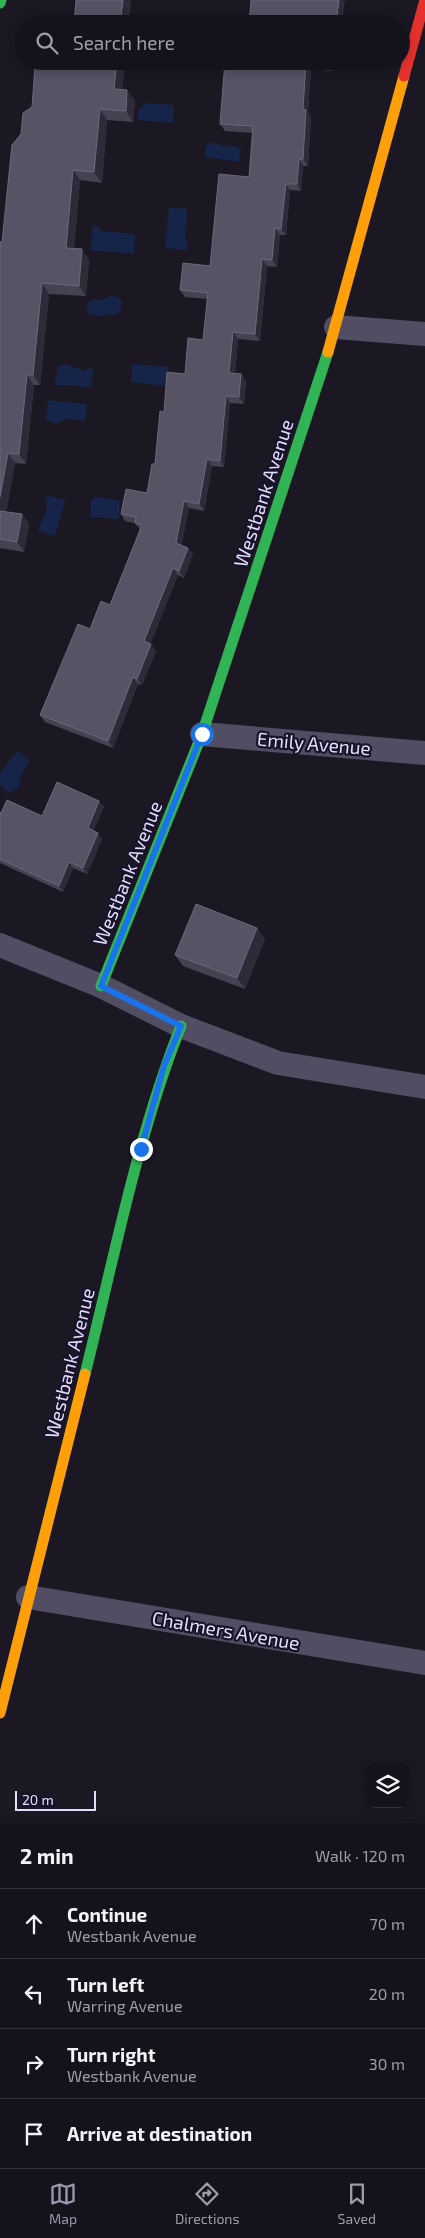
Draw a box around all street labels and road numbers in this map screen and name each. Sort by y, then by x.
street label: Westbank Avenue [228,416,298,570]
street label: Emily Avenue [256,727,372,759]
street label: Westbank Avenue [87,797,167,949]
street label: Westbank Avenue [39,1286,99,1440]
street label: Chalmers Avenue [150,1606,302,1654]

